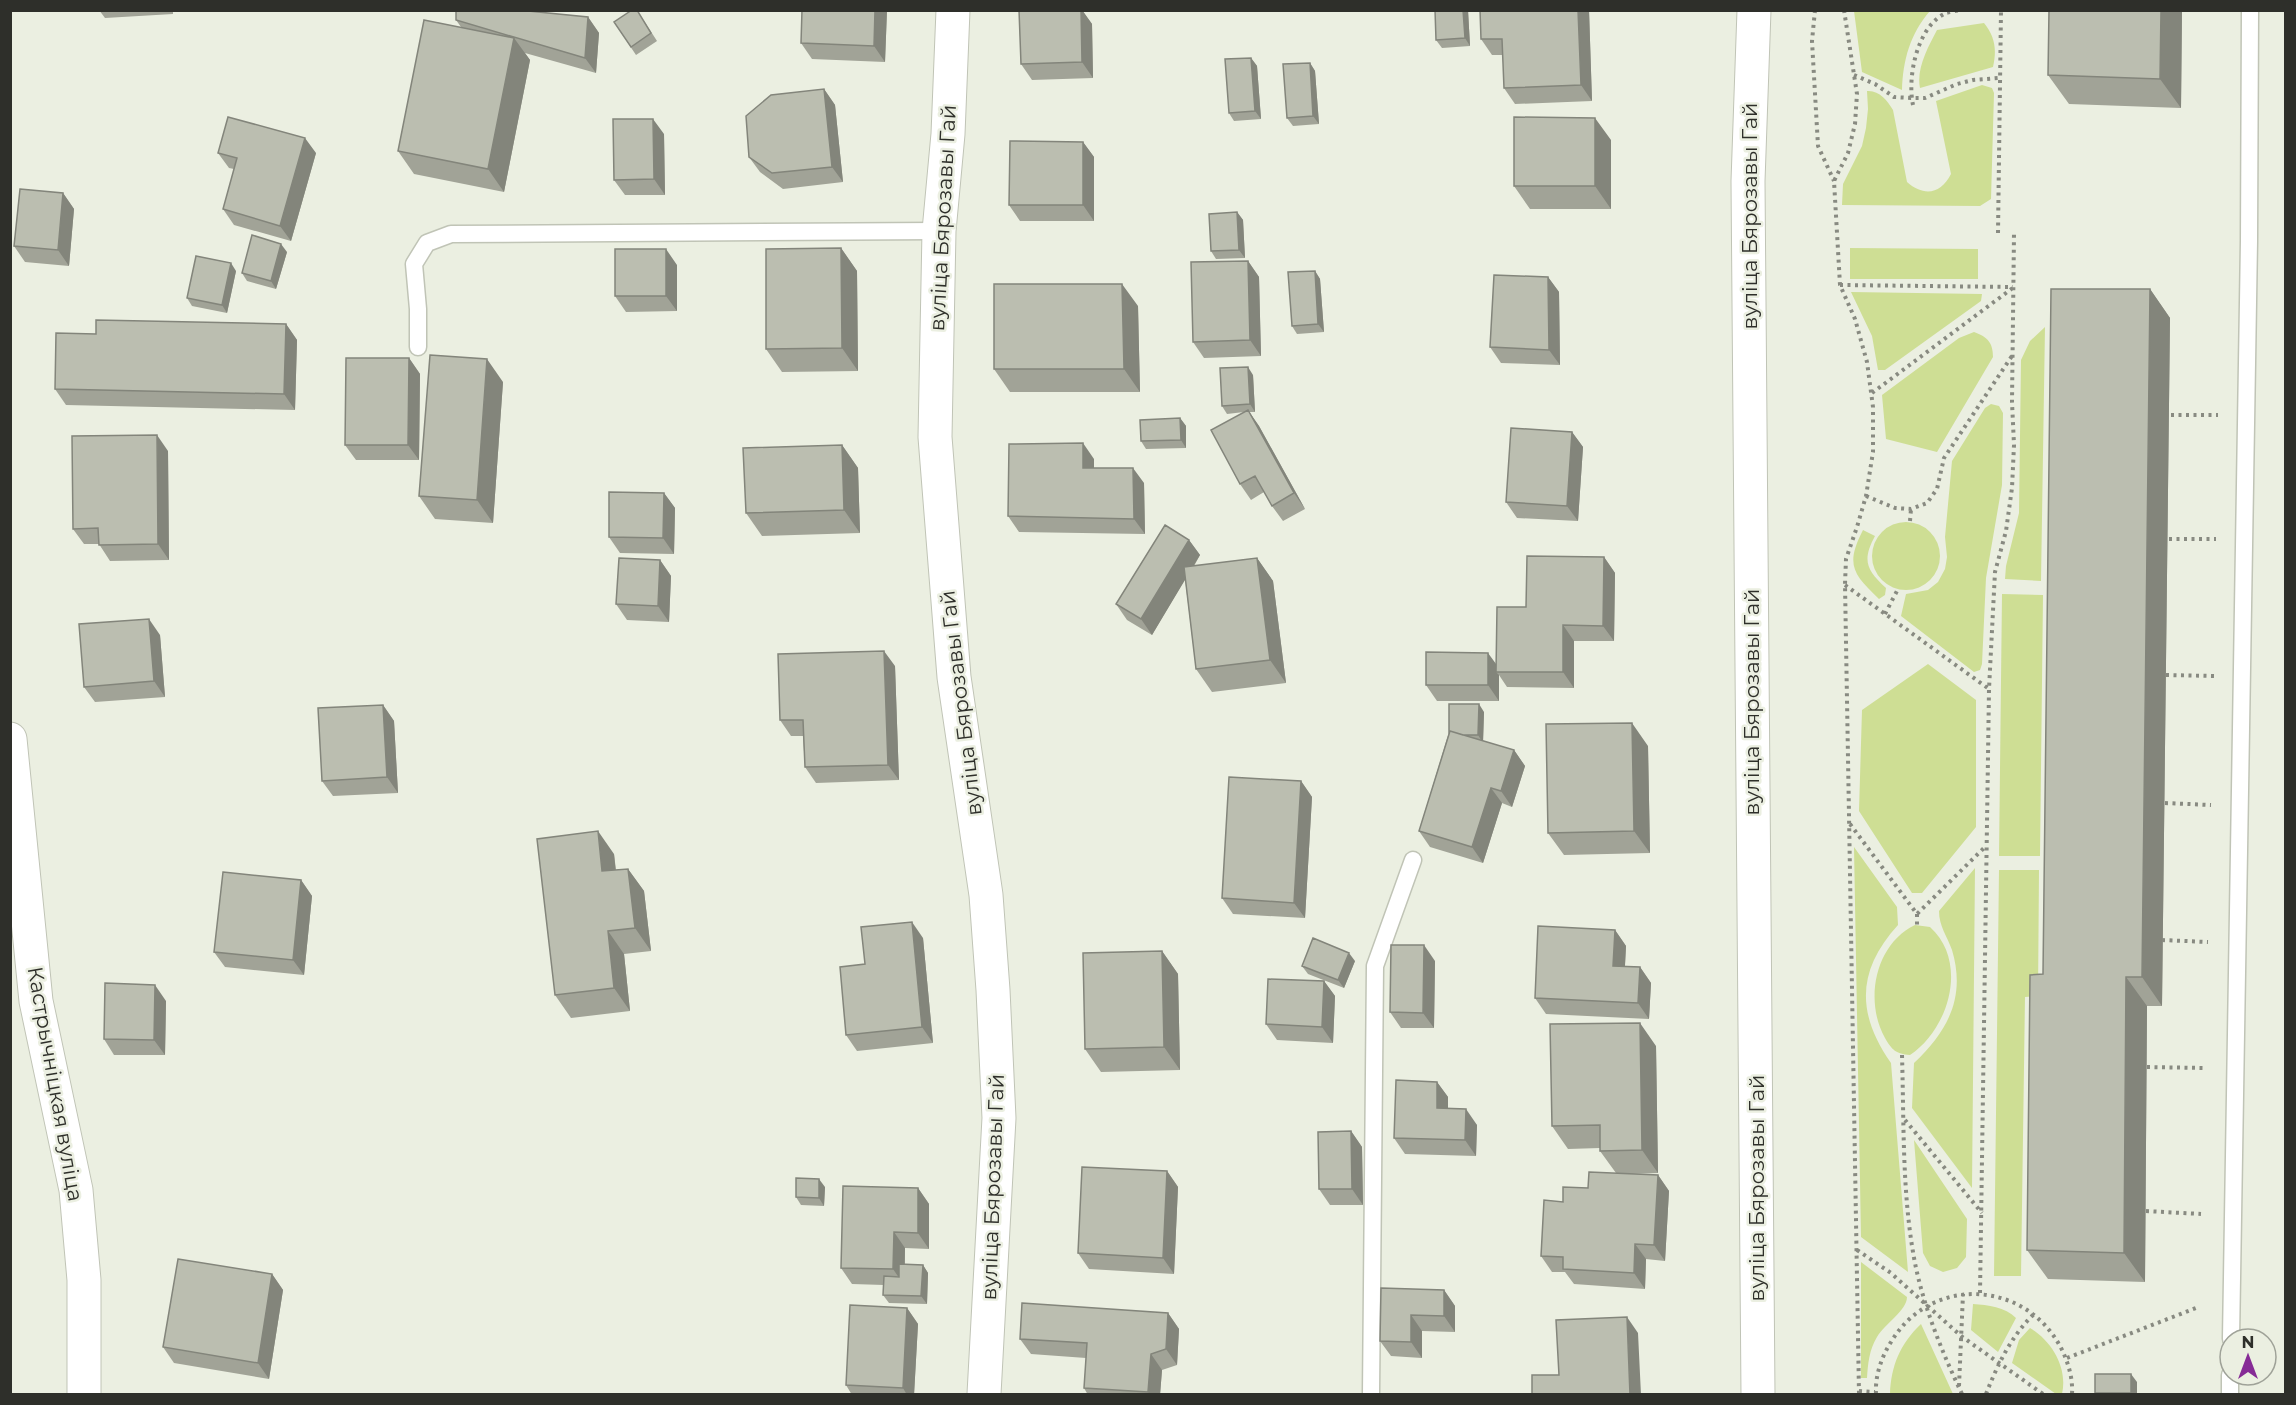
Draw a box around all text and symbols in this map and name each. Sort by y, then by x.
street label: вуліца Бярозавы Гай [1737,103,1762,329]
street label: вуліца Бярозавы Гай [924,104,961,332]
street label: вуліца Бярозавы Гай [934,589,987,817]
street label: вуліца Бярозавы Гай [1739,589,1764,815]
street label: Кастрычніцкая вуліца [23,965,88,1203]
street label: вуліца Бярозавы Гай [976,1073,1009,1301]
street label: вуліца Бярозавы Гай [1744,1075,1769,1301]
north arrow [2218,1327,2278,1387]
text: N [2242,1333,2254,1352]

